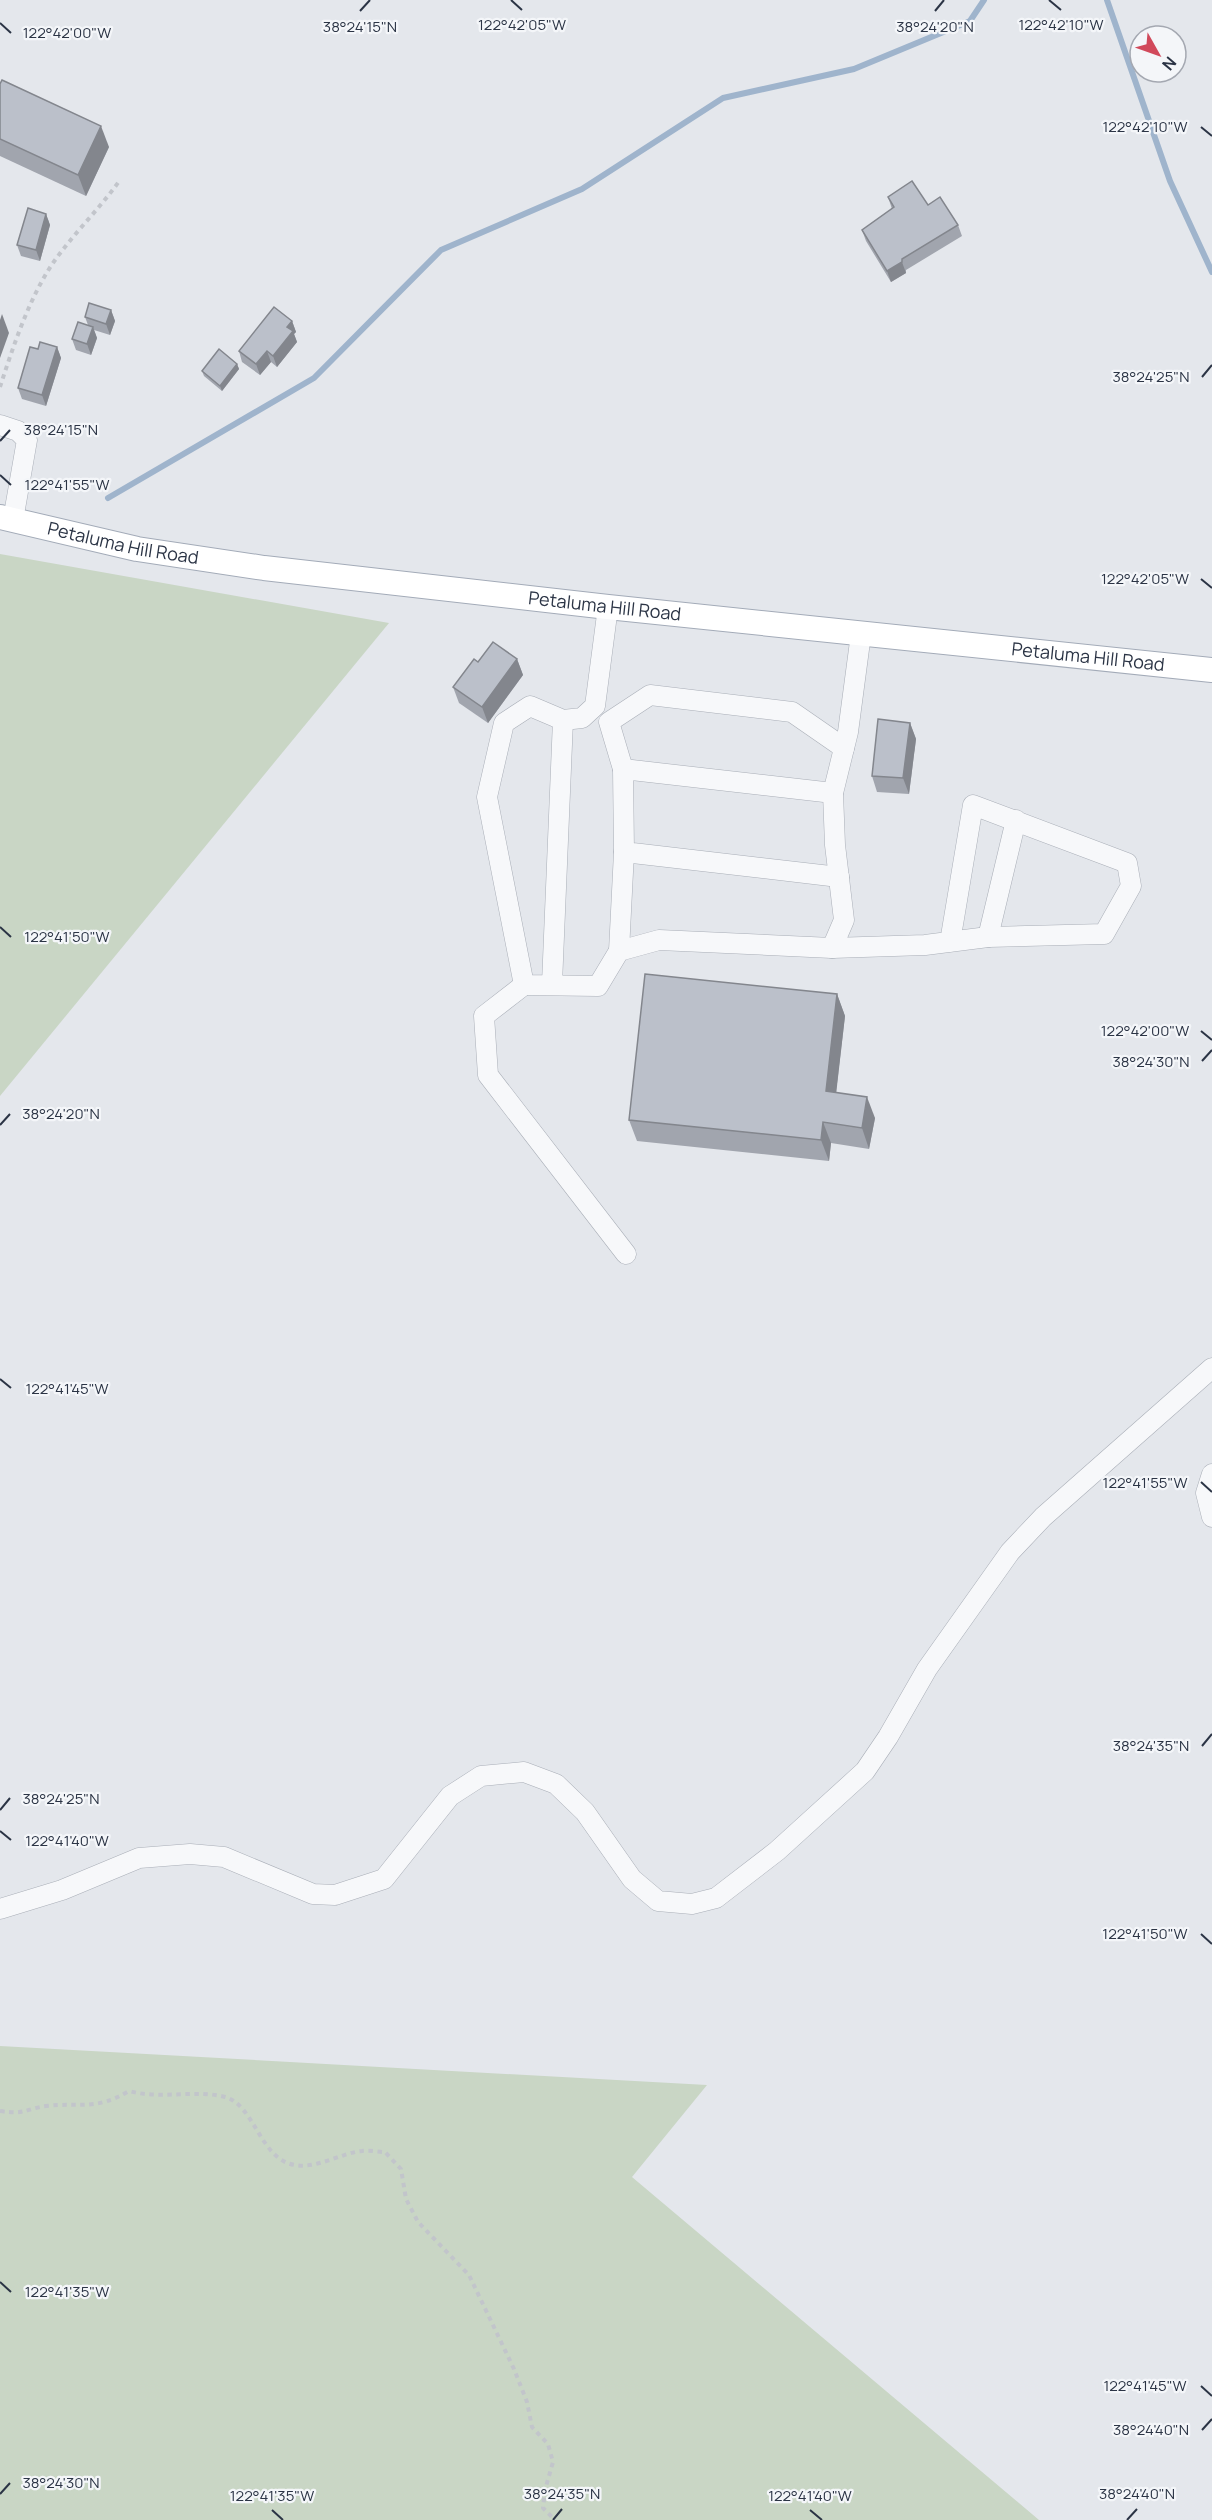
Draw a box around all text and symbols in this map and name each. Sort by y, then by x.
text: 122°42'05"W [478,14,566,35]
text: 122°42'10"W [1018,14,1104,35]
text: 38°24'15"N [323,16,397,37]
text: 38°24'20"N [896,16,974,37]
text: 122°42'00"W [23,22,111,43]
north arrow [1128,24,1188,84]
text: N [1157,52,1182,75]
text: 122°42'10"W [1102,116,1188,137]
text: 38°24'25"N [1113,366,1189,387]
text: 38°24'15"N [24,419,98,440]
text: 122°41'55"W [25,474,109,495]
street label: Petaluma Hill Road [45,516,200,569]
text: 122°42'05"W [1101,568,1189,589]
street label: Petaluma Hill Road [527,585,682,626]
street label: Petaluma Hill Road [1011,636,1166,676]
text: 122°41'50"W [24,926,110,947]
text: 122°42'00"W [1101,1020,1189,1041]
text: 38°24'30"N [1112,1051,1190,1072]
text: 38°24'20"N [22,1103,100,1124]
text: 122°41'45"W [25,1378,109,1399]
text: 122°41'55"W [1103,1472,1187,1493]
text: 38°24'35"N [1113,1735,1189,1756]
text: 38°24'25"N [23,1788,99,1809]
text: 122°41'40"W [25,1830,109,1851]
text: 122°41'50"W [1102,1923,1188,1944]
text: 122°41'35"W [25,2281,109,2302]
text: 122°41'45"W [1103,2375,1187,2396]
text: 38°24'40"N [1113,2419,1189,2440]
text: 38°24'30"N [22,2472,100,2493]
text: 38°24'35"N [524,2483,600,2504]
text: 38°24'40"N [1099,2483,1175,2504]
text: 122°41'35"W [230,2485,314,2506]
text: 122°41'40"W [768,2485,852,2506]

